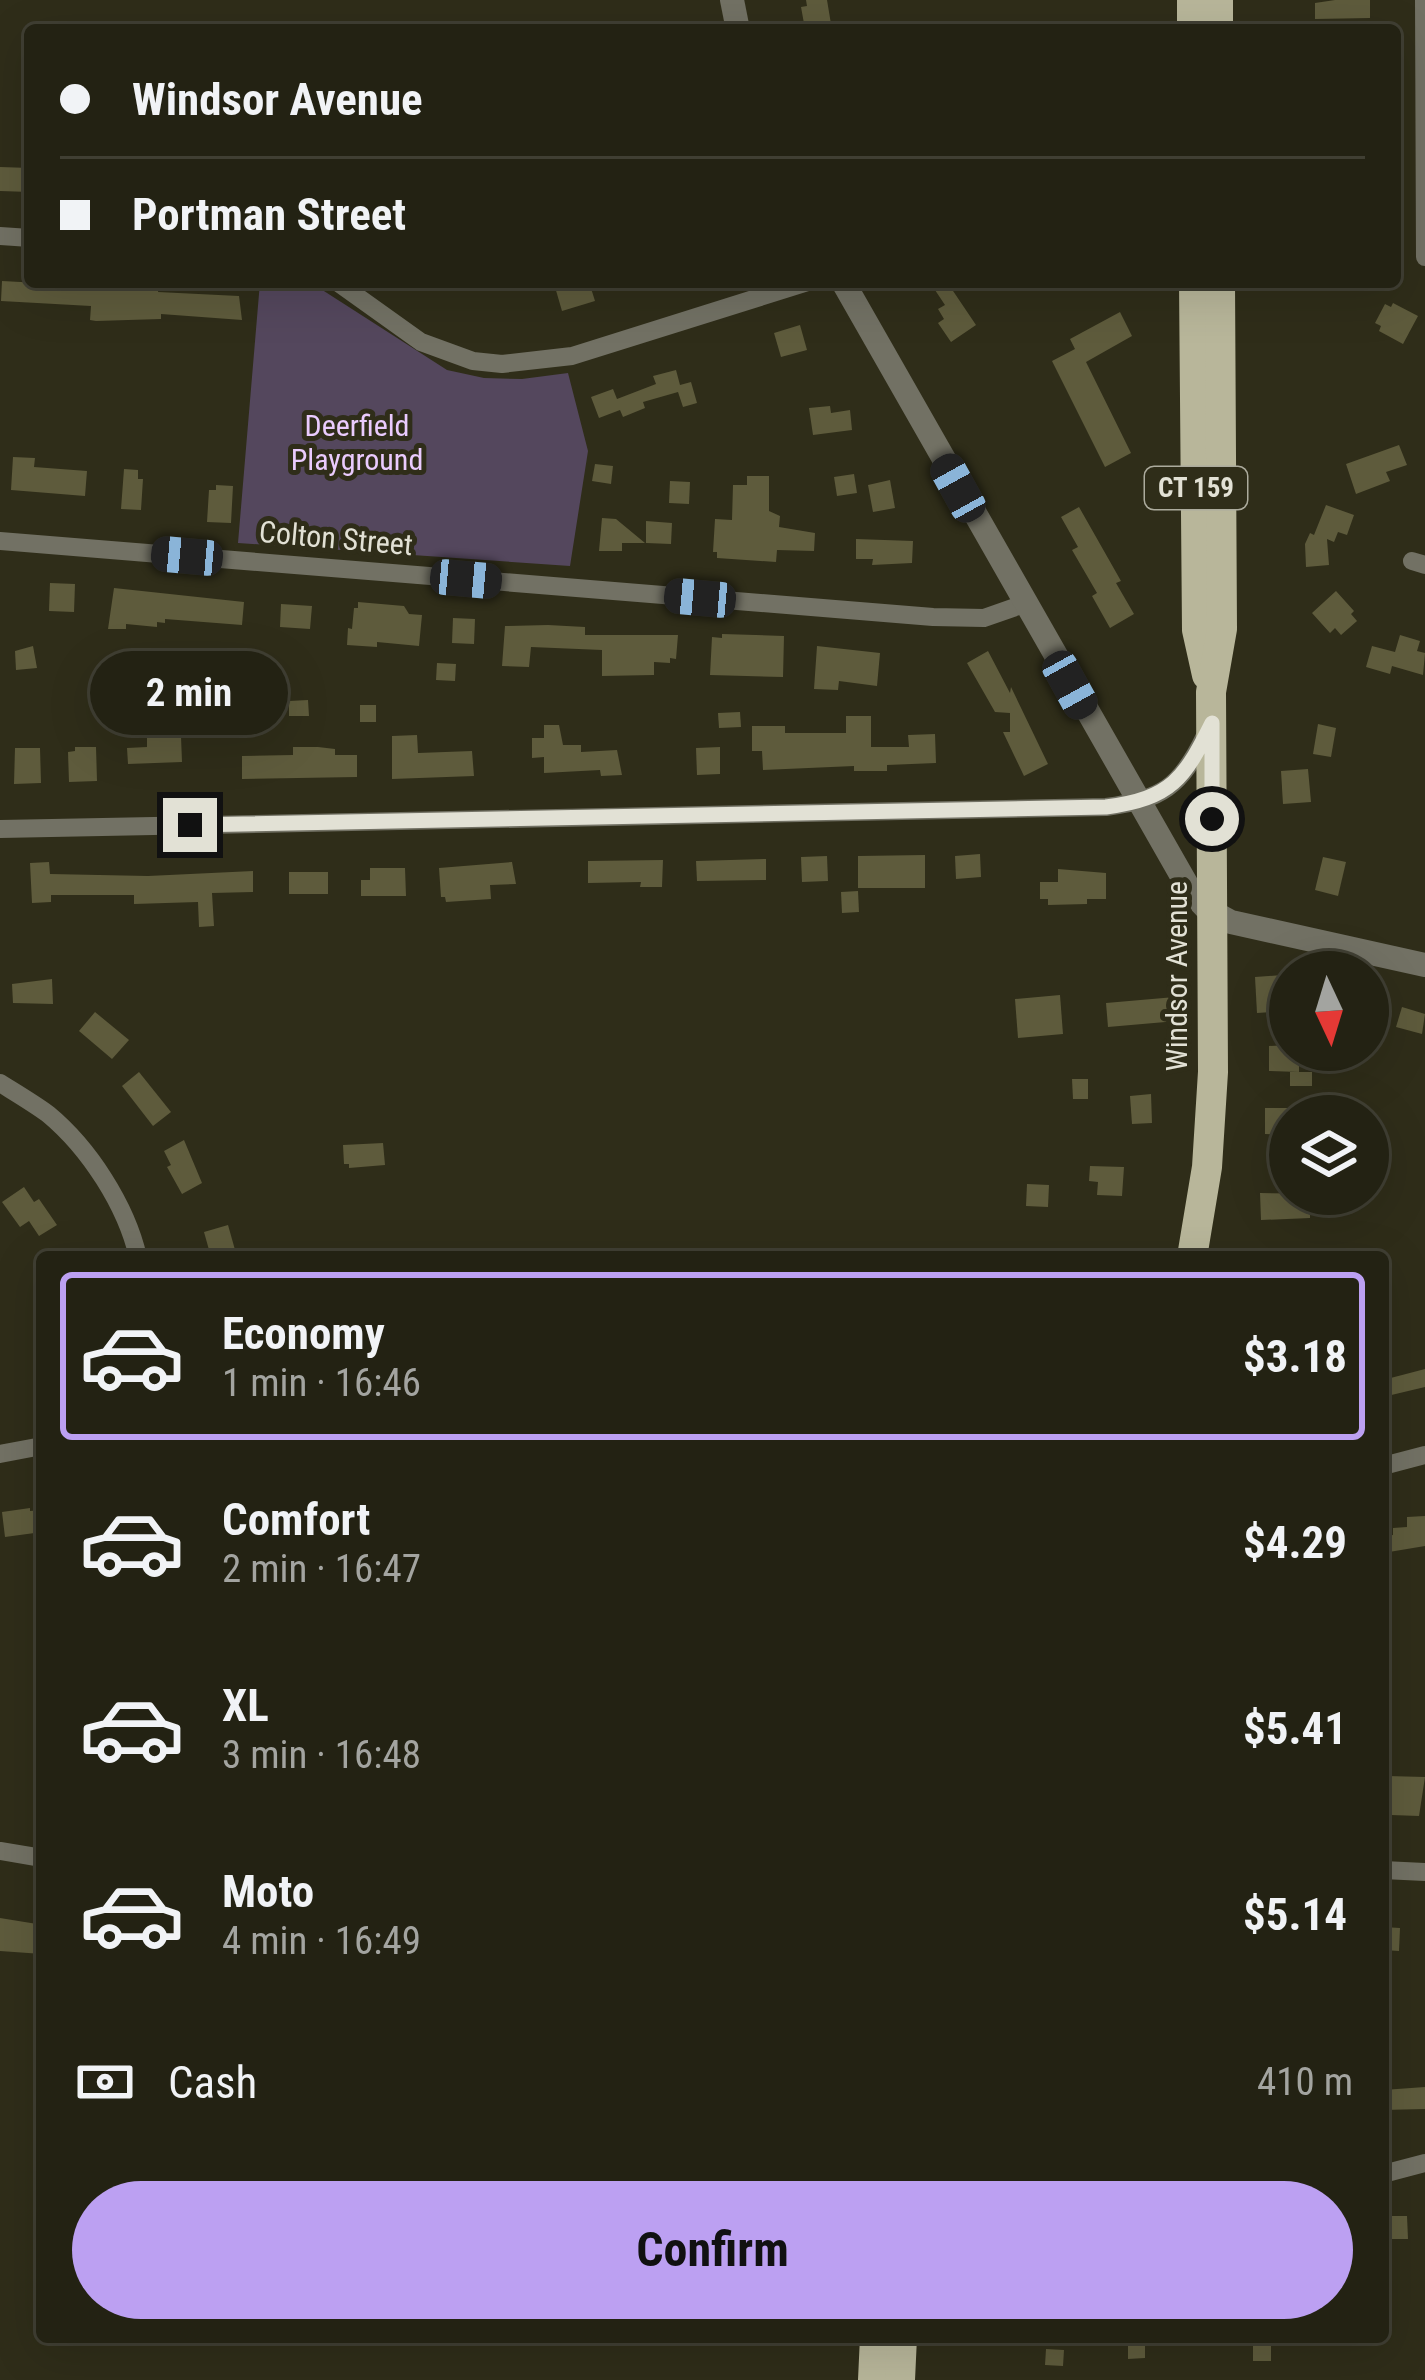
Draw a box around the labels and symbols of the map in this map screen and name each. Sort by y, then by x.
park label: Deerfield Playground [291,408,423,477]
car [925,448,991,528]
road number: CT 159 [1145,467,1247,509]
street label: Colton Street [258,514,414,562]
car [150,535,224,577]
car [429,558,503,600]
car [663,577,737,619]
car [1037,645,1103,725]
callout: 2 min [91,651,289,735]
route start [1185,792,1239,846]
route end [163,798,217,852]
street label: Windsor Avenue [1159,881,1194,1071]
north arrow [1269,951,1389,1071]

